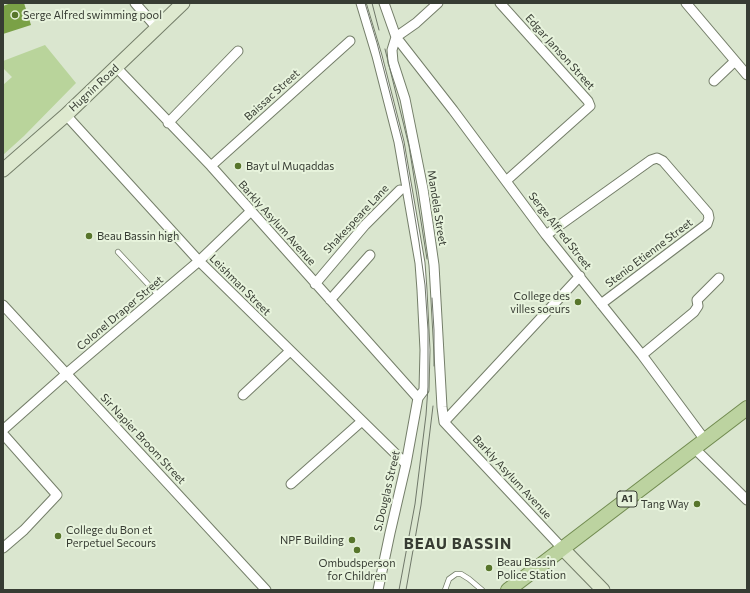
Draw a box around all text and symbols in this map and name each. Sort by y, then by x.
place label: Serge Alfred swimming pool [23,8,162,22]
marker: Serge Alfred swimming pool [10,10,20,20]
street label: Edgar Janson Street [523,11,597,93]
street label: Hugnin Road [66,61,122,115]
street label: Baissac Street [242,67,302,123]
place label: Bayt ul Muqaddas [246,159,334,173]
marker: Bayt ul Muqaddas [233,161,243,171]
street label: Mandela Street [425,169,449,247]
street label: Barkly Asylum Avenue [236,178,318,268]
street label: Shakespeare Lane [321,182,391,256]
street label: Serge Alfred Street [526,190,594,272]
street label: Stenio Etienne Street [603,216,695,290]
place label: Beau Bassin high [97,229,179,243]
marker: Beau Bassin high [84,231,94,241]
street label: Leishman Street [207,252,273,318]
street label: Colonel Draper Street [74,273,166,353]
place label: College des villes soeurs [510,289,570,315]
marker: College des villes soeurs [573,297,583,307]
street label: Sir Napier Broom Street [98,391,188,487]
street label: Barkly Asylum Avenue [470,433,554,521]
street label: S.Douglas Street [371,449,403,533]
road number: A1 [617,491,637,507]
place label: Tang Way [641,497,689,511]
marker: Tang Way [692,499,702,509]
place label: College du Bon et Perpetuel Secours [66,523,156,549]
marker: College du Bon et Perpetuel Secours [53,531,63,541]
place label: NPF Building [280,533,344,547]
marker: NPF Building [347,535,357,545]
district label: BEAU BASSIN [404,535,512,553]
marker: Ombudsperson for Children [352,545,362,555]
place label: Beau Bassin Police Station [497,555,566,581]
place label: Ombudsperson for Children [319,556,395,582]
marker: Beau Bassin Police Station [484,563,494,573]

